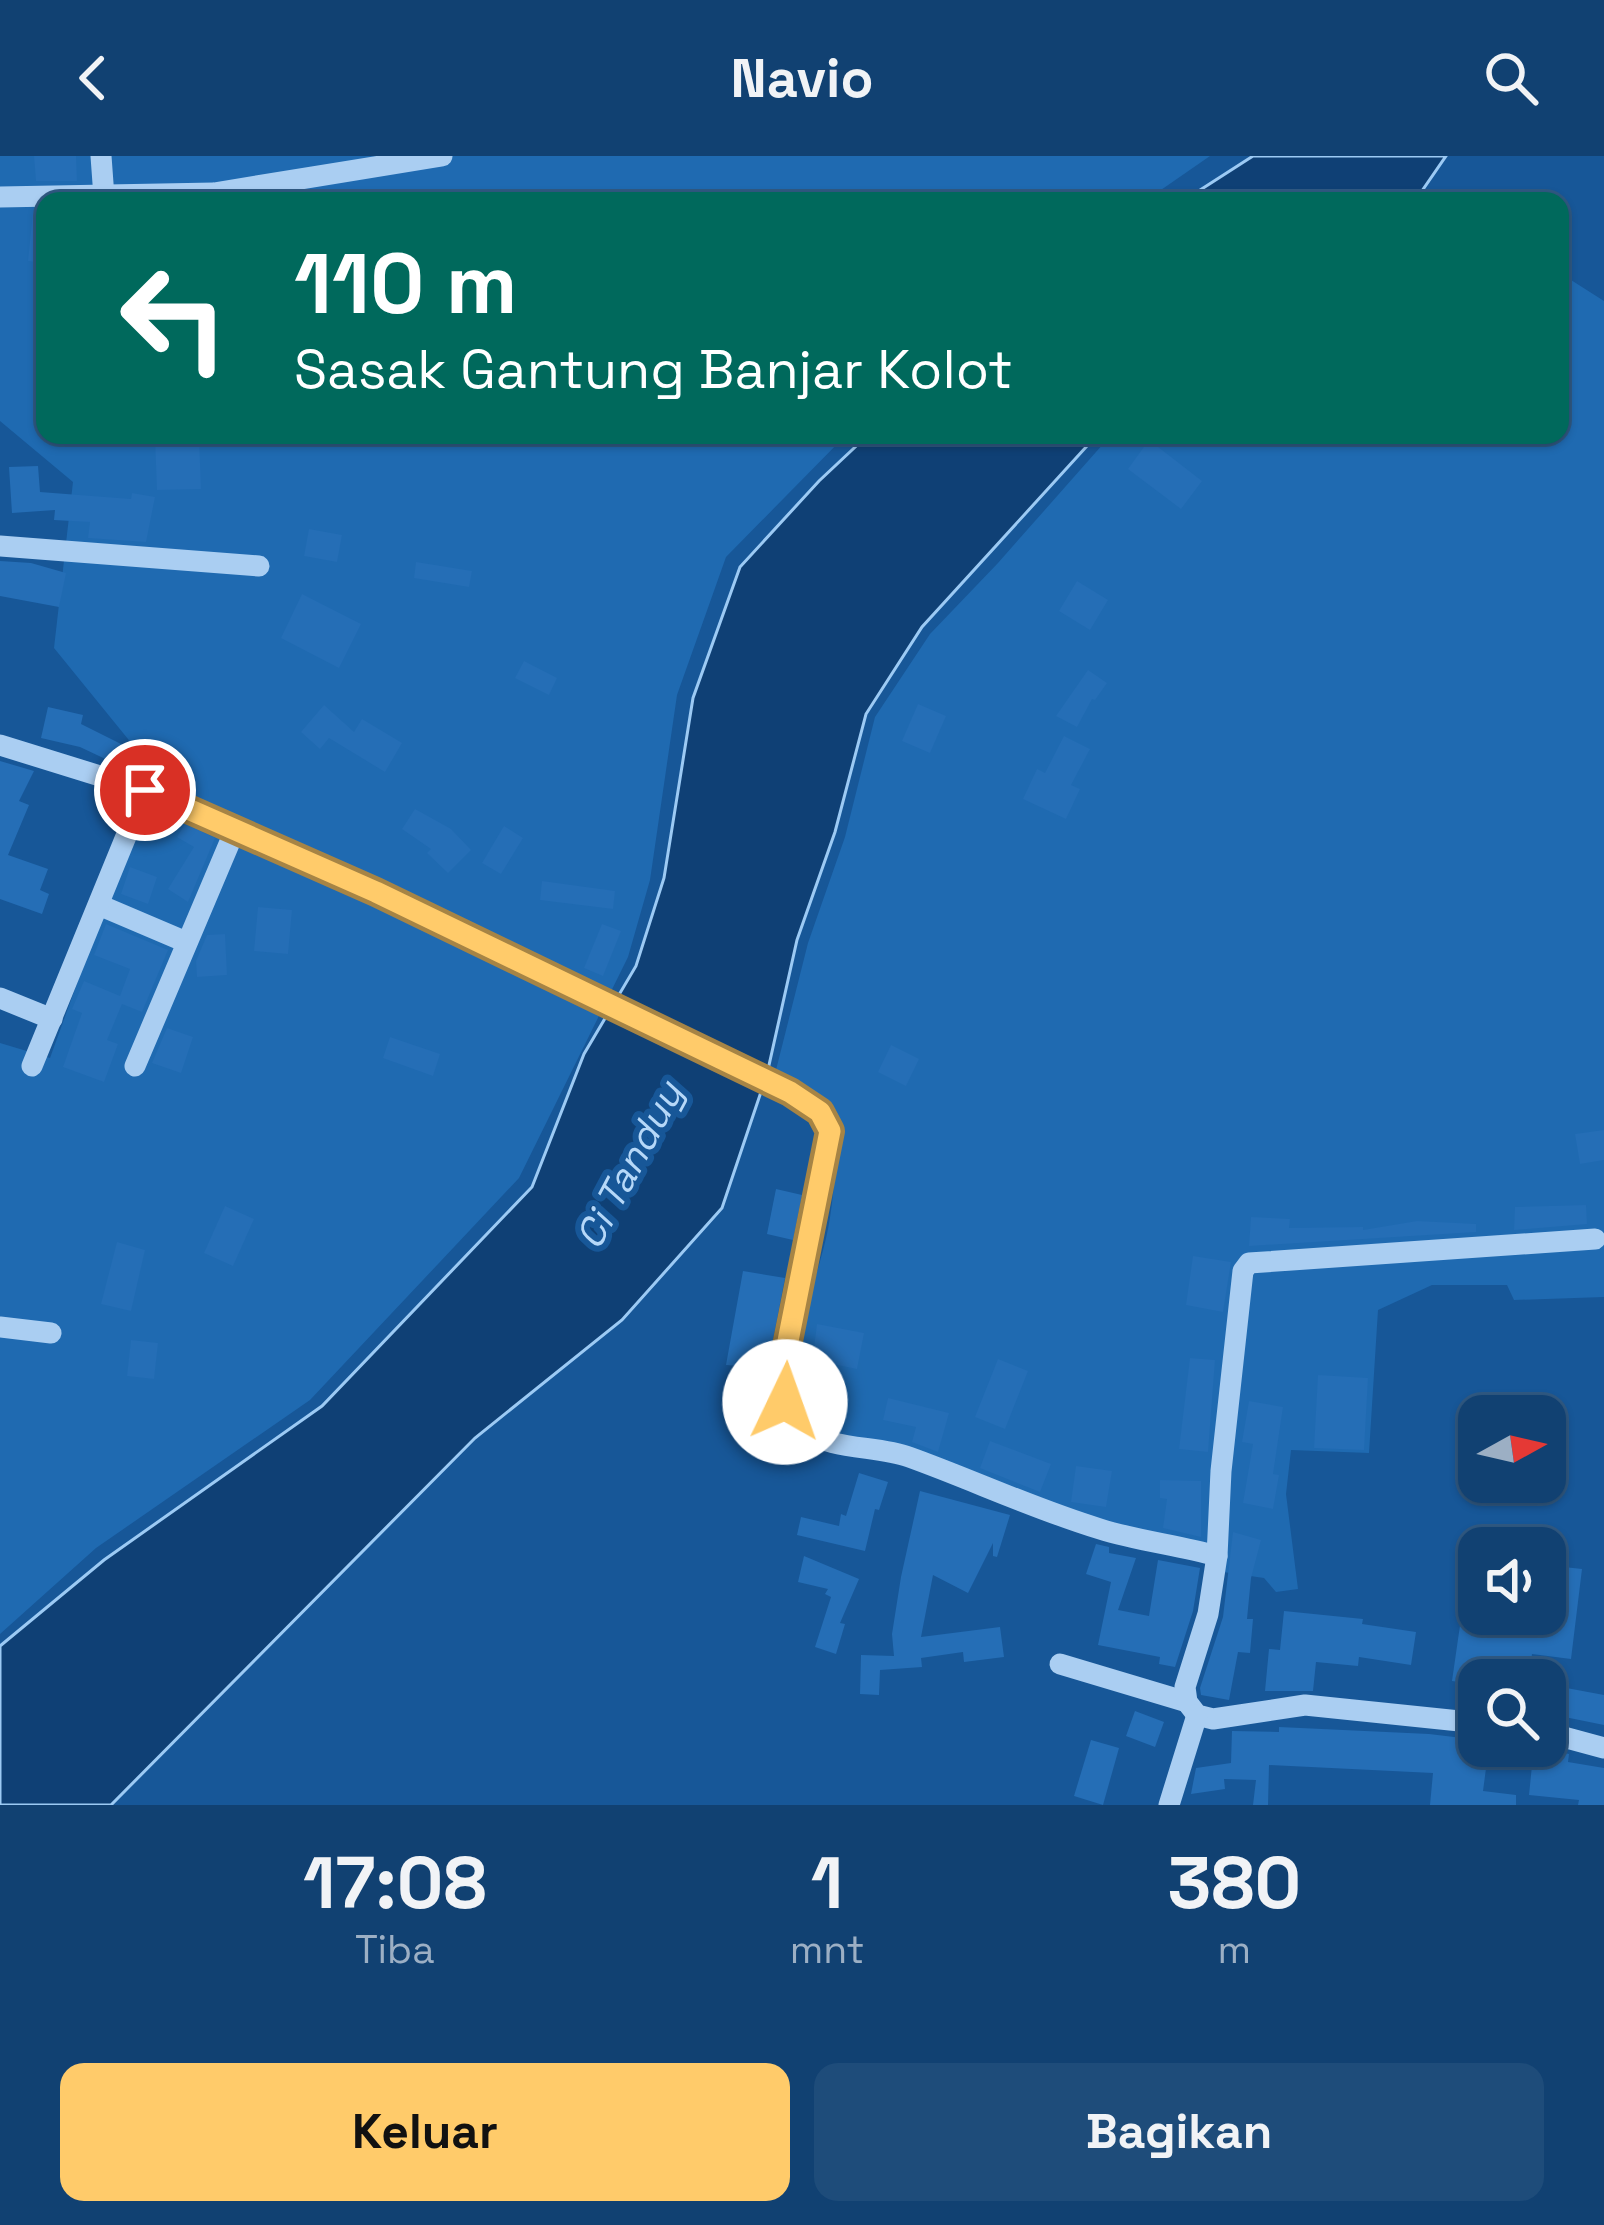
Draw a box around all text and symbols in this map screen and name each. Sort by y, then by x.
text: Navio [731,44,873,113]
icon: back [60,45,126,111]
icon: search [1478,45,1544,111]
text: 110 m [294,230,517,338]
icon: left [96,240,252,396]
text: Sasak Gantung Banjar Kolot [294,335,1013,404]
pin [94,739,196,841]
icon: arrive [112,757,178,823]
water label: Ci Tanduy [565,1071,694,1257]
position arrow [722,1339,848,1465]
north arrow [1458,1395,1566,1503]
map controls [1458,1395,1566,1767]
button: sound [1458,1527,1566,1635]
button: search [1458,1659,1566,1767]
text: 17:08 [303,1837,487,1929]
text: 1 [811,1837,843,1929]
text: 380 [1167,1837,1301,1929]
text: Tiba [355,1925,435,1974]
text: mnt [790,1925,864,1974]
text: m [1217,1925,1251,1974]
button: Keluar [60,2063,790,2201]
button: Bagikan [814,2063,1544,2201]

